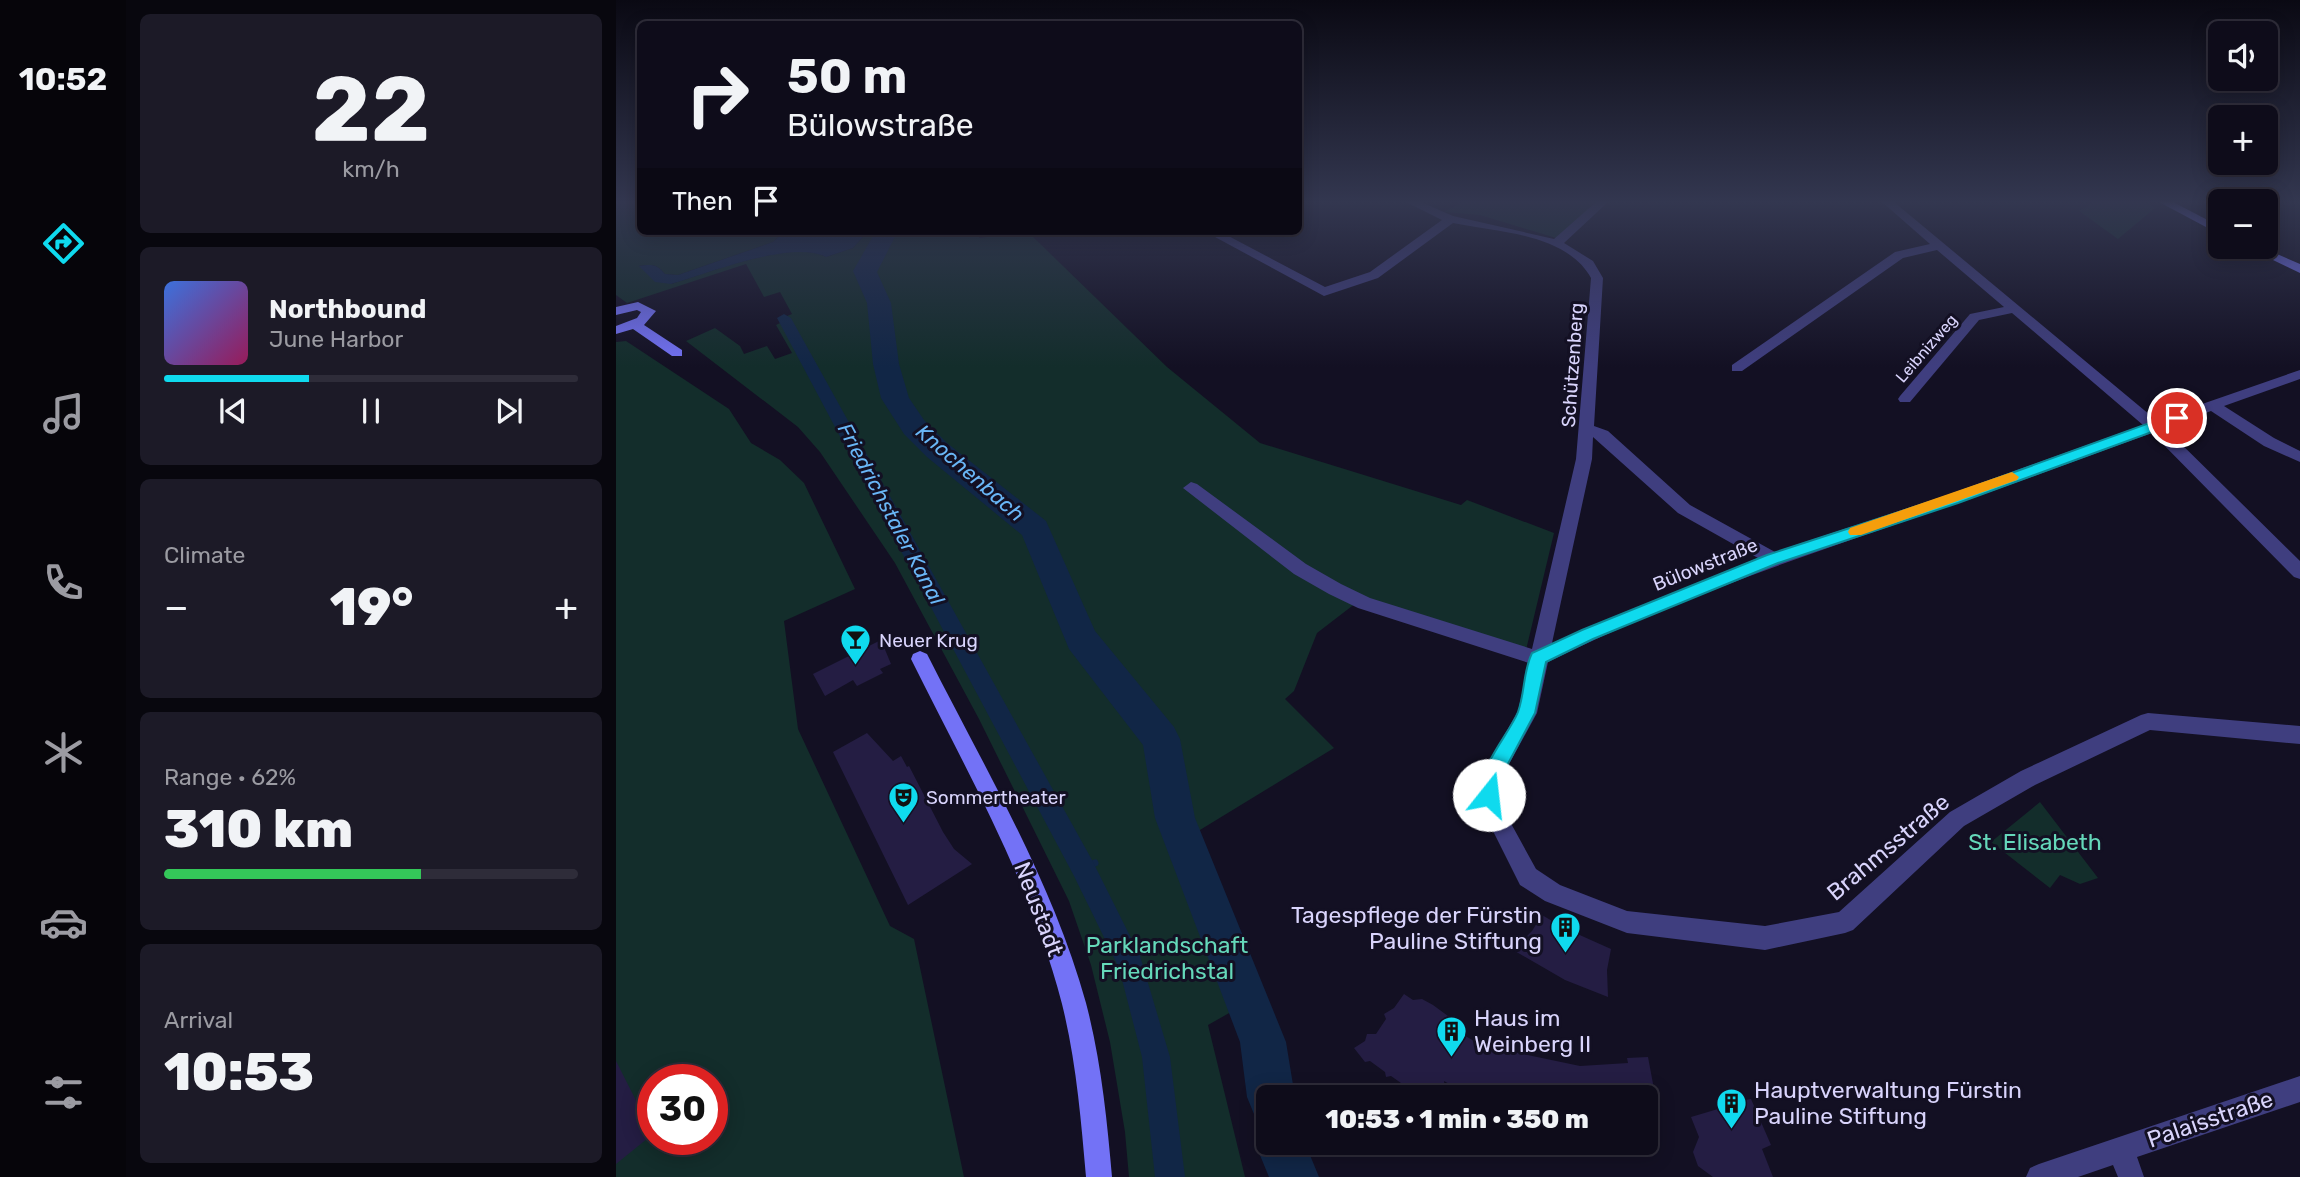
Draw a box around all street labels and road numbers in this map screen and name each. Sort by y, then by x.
street label: Schützenberg [1557,302,1588,428]
street label: Leibnizweg [1892,310,1961,386]
street label: Bülowstraße [1649,533,1761,596]
street label: Brahmsstraße [1821,788,1955,906]
street label: Neustadt [1008,858,1070,960]
street label: Palaisstraße [2143,1084,2277,1154]

